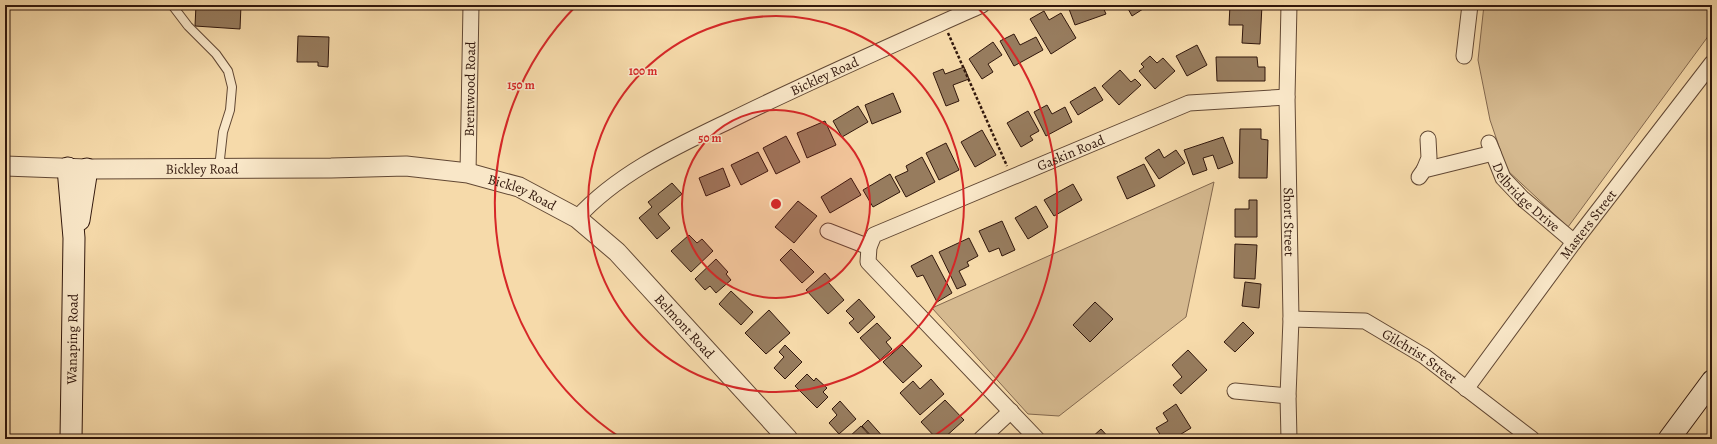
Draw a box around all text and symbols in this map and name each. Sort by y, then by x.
street label: Brentwood Road [460,41,480,137]
street label: Bickley Road [787,52,862,100]
text: 100 m [629,63,657,79]
text: 150 m [507,77,535,93]
text: 50 m [698,130,722,146]
street label: Gaskin Road [1034,130,1108,176]
street label: Bickley Road [165,159,239,179]
street label: Delbridge Drive [1488,160,1564,236]
street label: Bickley Road [486,170,560,215]
street label: Masters Street [1556,185,1621,263]
street label: Short Street [1279,187,1299,257]
centre of rings [769,197,783,211]
street label: Belmont Road [650,290,719,363]
street label: Wanaping Road [62,293,83,385]
street label: Gilchrist Street [1378,324,1461,388]

